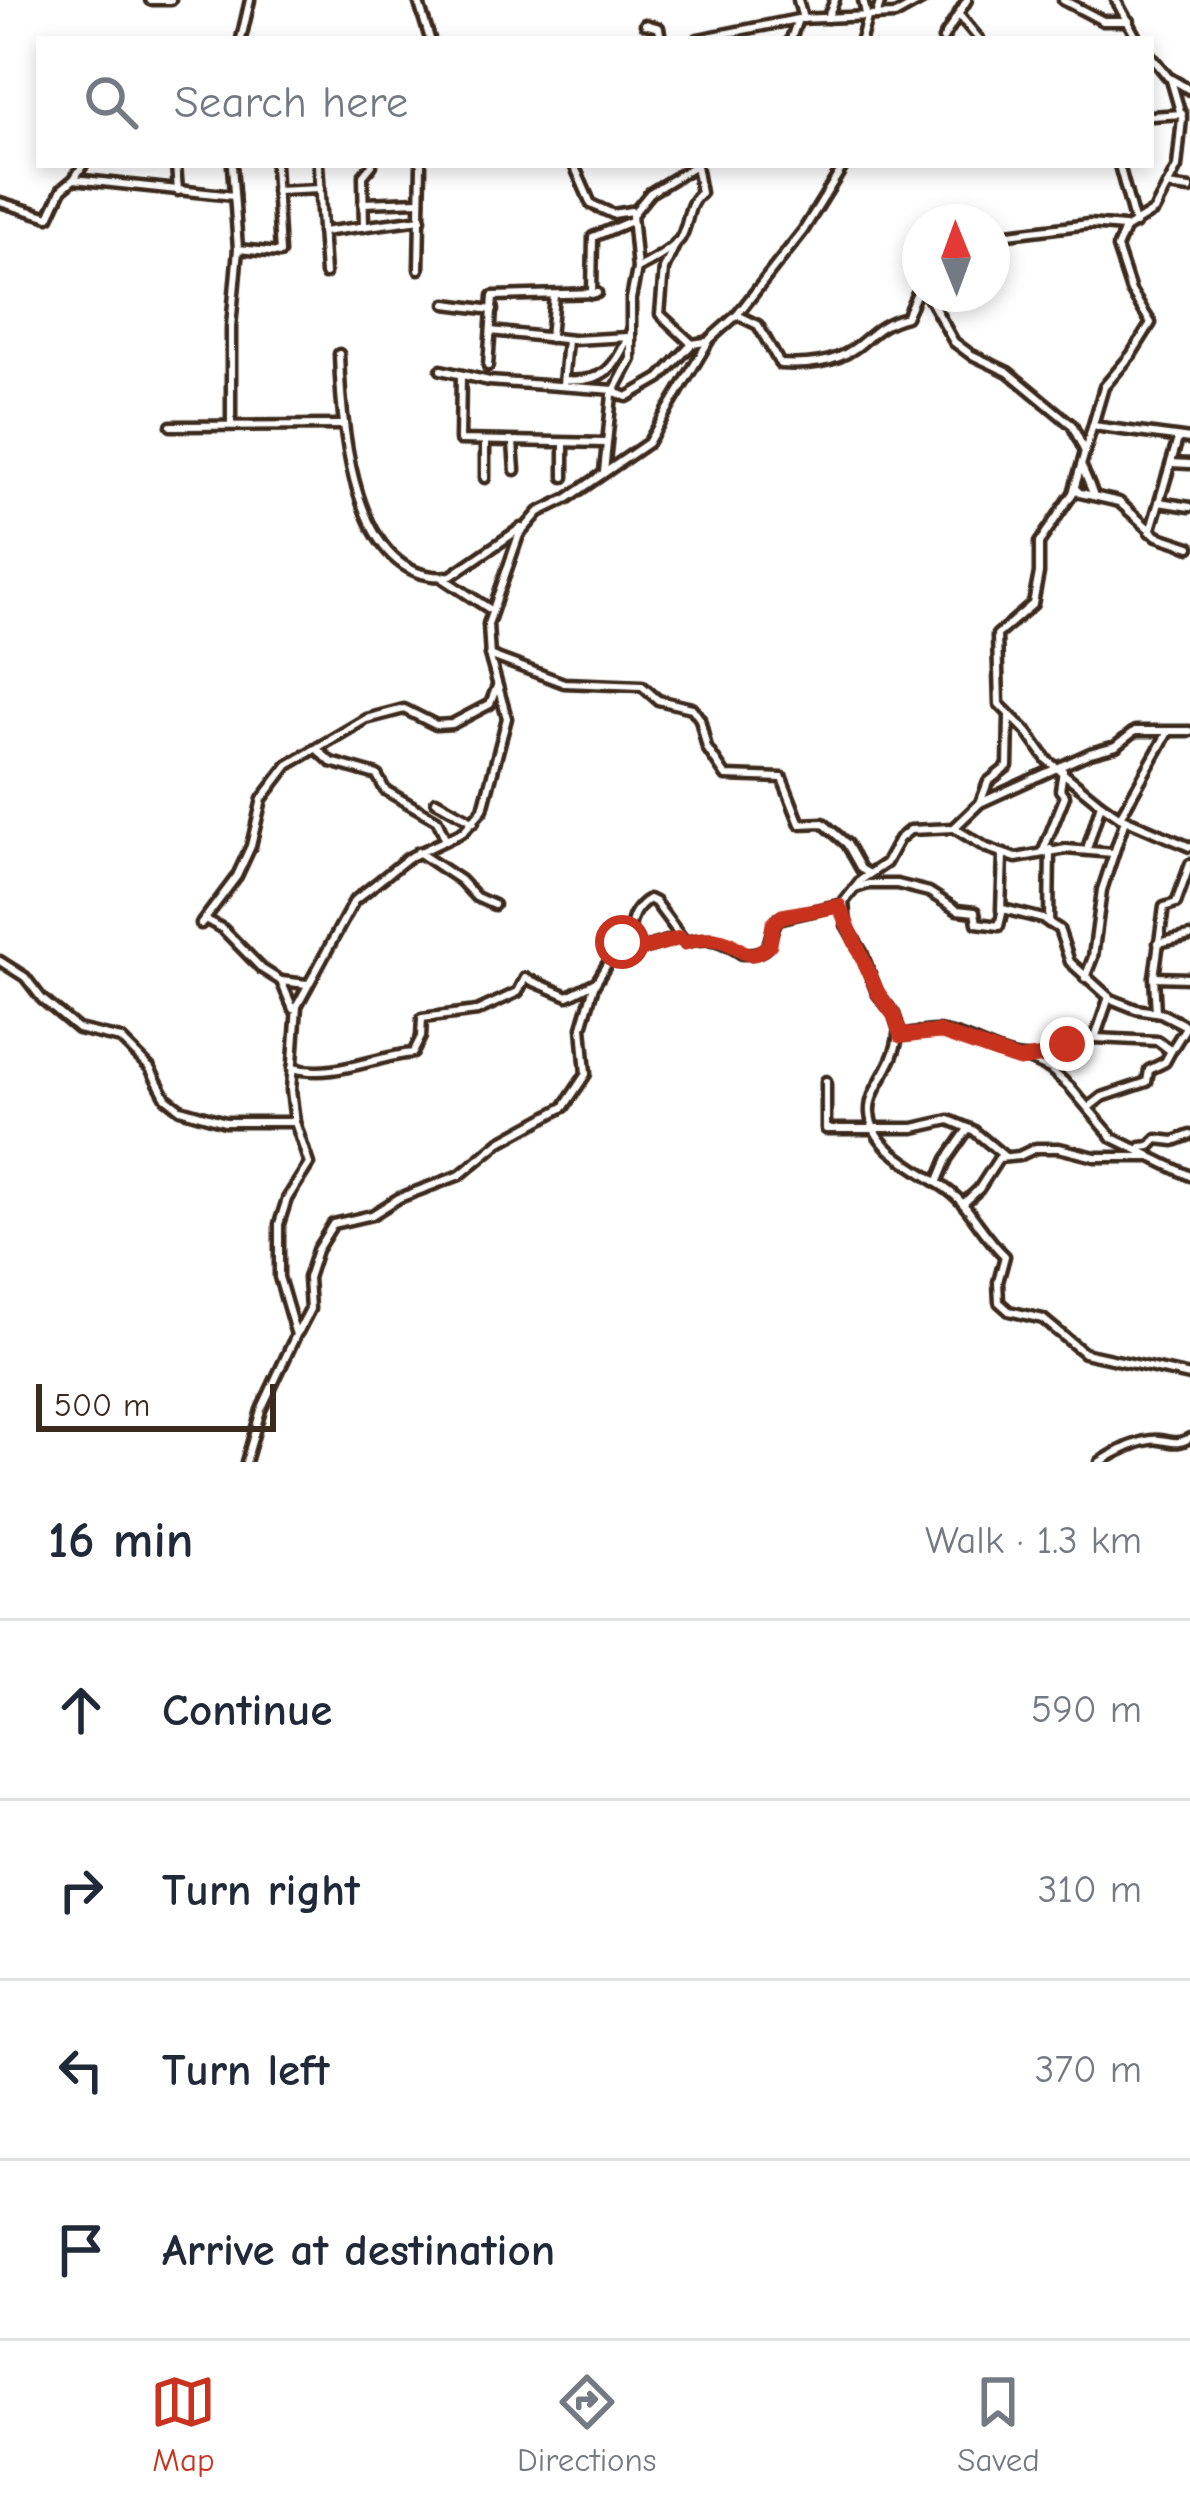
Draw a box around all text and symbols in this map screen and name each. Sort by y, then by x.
search box [36,36,1154,168]
icon: search [78,69,144,135]
text: Search here [174,76,408,128]
north arrow [902,204,1010,312]
route start [595,915,649,969]
route end [1040,1017,1094,1071]
scale bar [36,1378,276,1431]
text: 500 m [54,1386,150,1424]
text: 16 min [48,1511,194,1570]
text: Walk · 1.3 km [925,1518,1142,1563]
icon: ahead [48,1677,114,1743]
text: Continue [162,1684,332,1736]
text: 590 m [1031,1687,1142,1732]
icon: right [48,1857,114,1923]
text: Turn right [162,1864,360,1916]
text: 310 m [1038,1867,1142,1912]
icon: left [48,2037,114,2103]
text: Turn left [162,2044,329,2096]
text: 370 m [1035,2047,1142,2092]
icon: arrive [48,2217,114,2283]
text: Arrive at destination [162,2224,555,2276]
tab: Map [150,2369,216,2479]
tab: Directions [517,2369,657,2479]
tab: Saved [957,2369,1040,2479]

